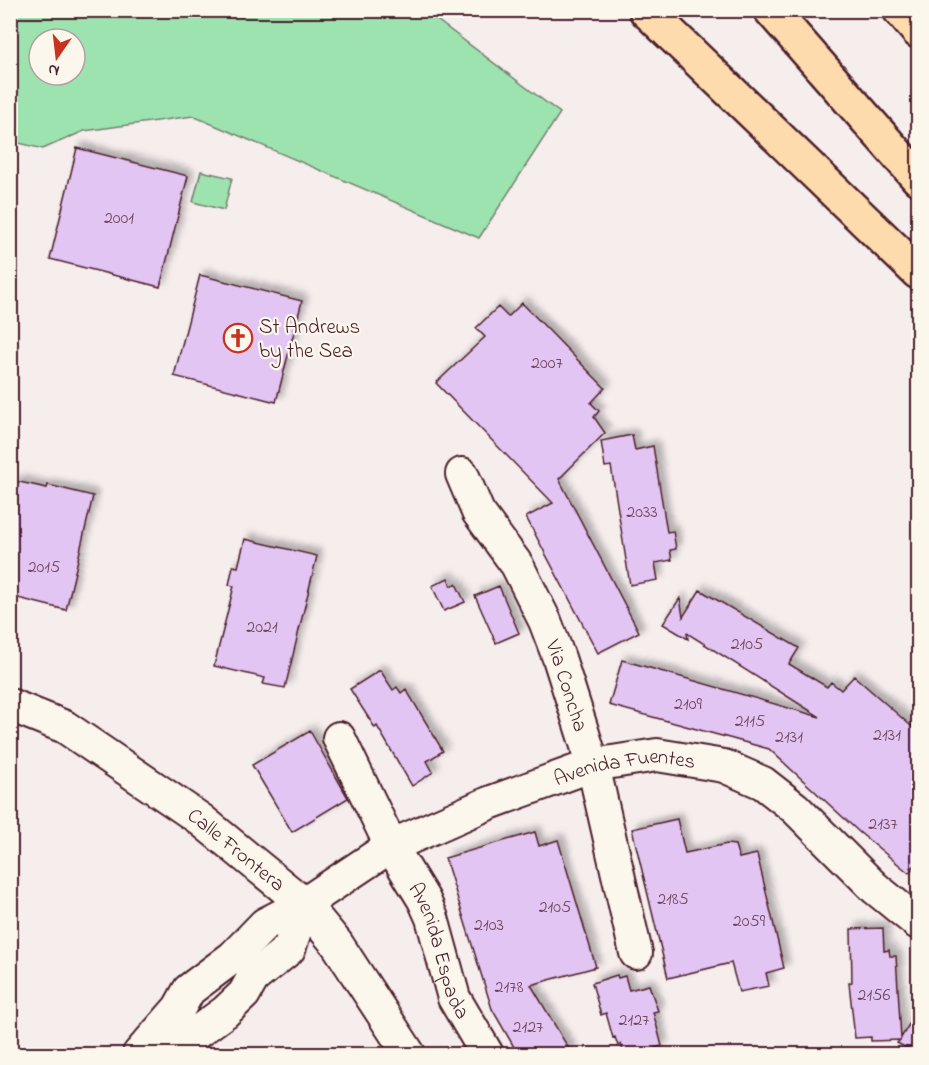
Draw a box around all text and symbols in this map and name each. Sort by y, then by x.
north arrow [27,27,87,87]
text: N [46,57,62,83]
house number: 2001 [104,206,134,232]
place label: St Andrews by the Sea [259,313,360,369]
church icon: St Andrews by the Sea [222,322,254,354]
house number: 2007 [531,351,564,377]
house number: 2033 [626,500,658,526]
house number: 2015 [28,555,60,581]
house number: 2021 [246,615,278,641]
house number: 2105 [731,632,763,658]
street label: Via Concha [536,635,594,736]
house number: 2109 [674,692,703,718]
house number: 2115 [735,709,765,735]
house number: 2131 [873,723,901,749]
house number: 2131 [775,725,803,751]
street label: Avenida Fuentes [550,742,698,795]
street label: Calle Frontera [181,802,291,900]
house number: 2137 [868,812,898,838]
street label: Avenida Espada [400,877,476,1025]
house number: 2185 [657,887,689,913]
house number: 2105 [539,895,571,921]
house number: 2059 [733,909,766,935]
house number: 2103 [474,913,504,939]
house number: 2178 [495,975,524,1001]
house number: 2156 [858,983,891,1009]
house number: 2127 [618,1008,650,1034]
house number: 2127 [512,1015,544,1041]

